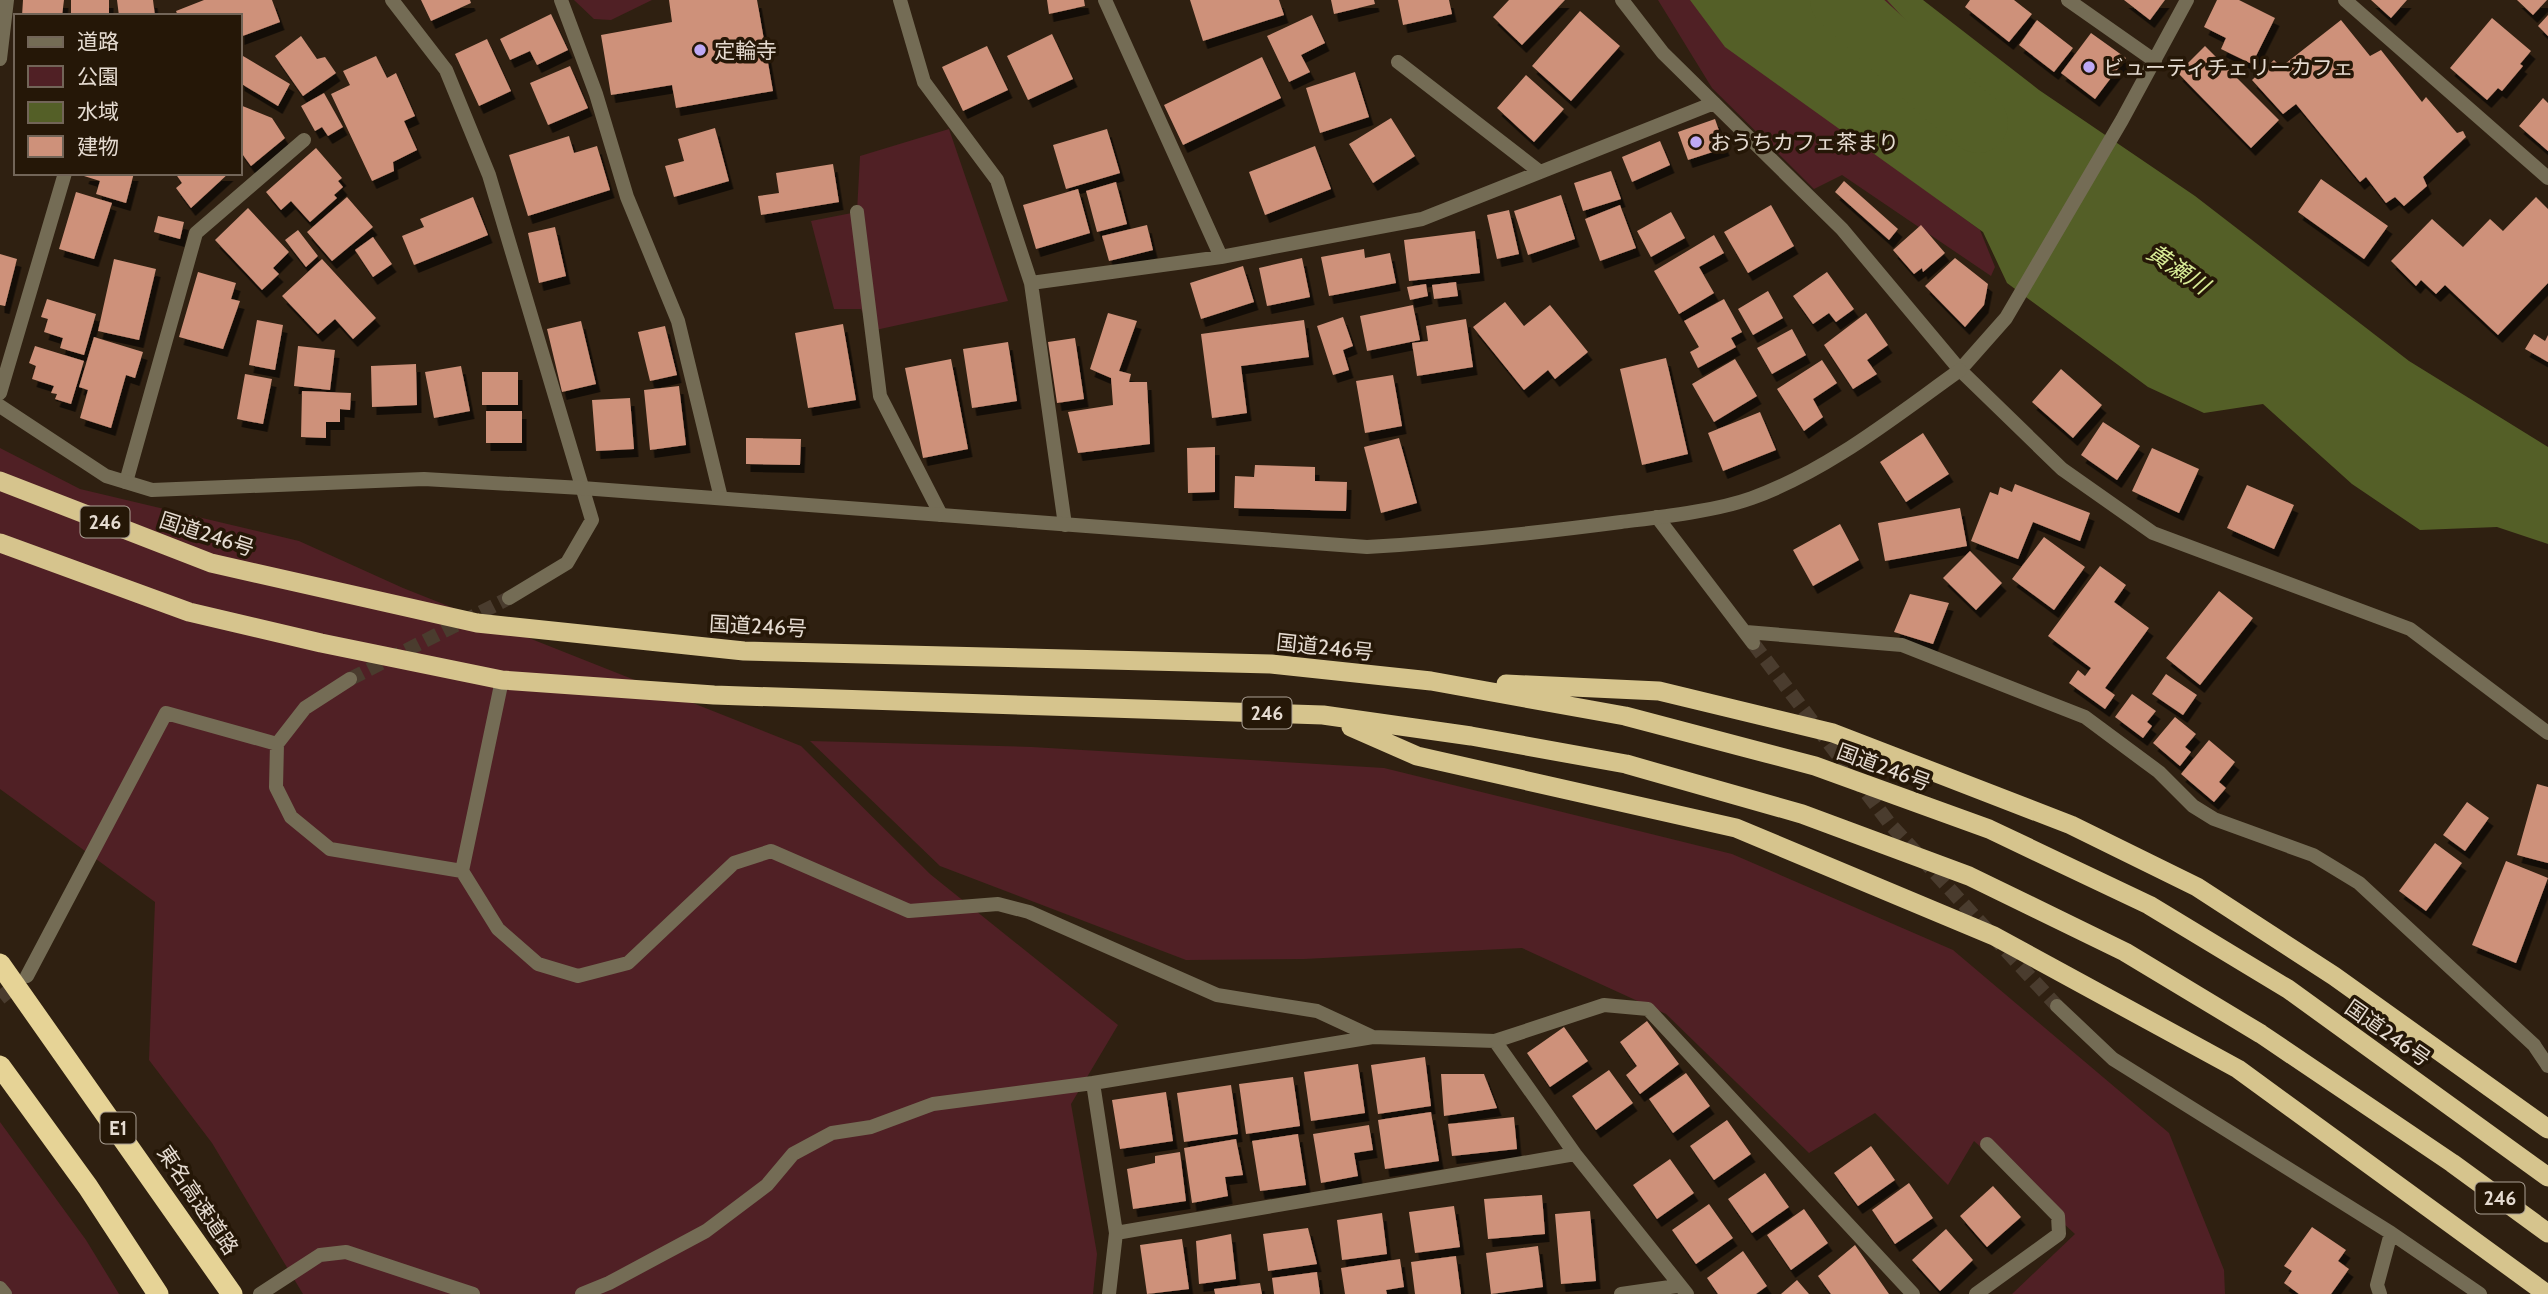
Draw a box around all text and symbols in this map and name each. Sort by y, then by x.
legend [14,14,242,175]
text: 道路 [77,29,119,54]
place label: 定輪寺 [714,38,777,63]
marker: 定輪寺 [692,42,708,58]
place label: ビューティチェリーカフェ [2103,55,2354,80]
marker: ビューティチェリーカフェ [2081,59,2097,75]
text: 公園 [77,64,119,89]
text: 水域 [77,99,119,124]
place label: おうちカフェ茶まり [1710,130,1899,155]
text: 建物 [77,134,119,159]
marker: おうちカフェ茶まり [1688,134,1704,150]
water label: 黄瀬川 [2142,238,2217,302]
road number: 246 [80,506,130,538]
street label: 国道246号 [156,507,258,561]
street label: 国道246号 [708,611,808,641]
street label: 国道246号 [1275,629,1375,665]
road number: 246 [1242,698,1292,728]
street label: 国道246号 [1834,738,1934,796]
street label: 国道246号 [2341,995,2435,1071]
road number: E1 [100,1112,136,1144]
street label: 東名高速道路 [152,1141,244,1259]
road number: 246 [2476,1182,2524,1214]

